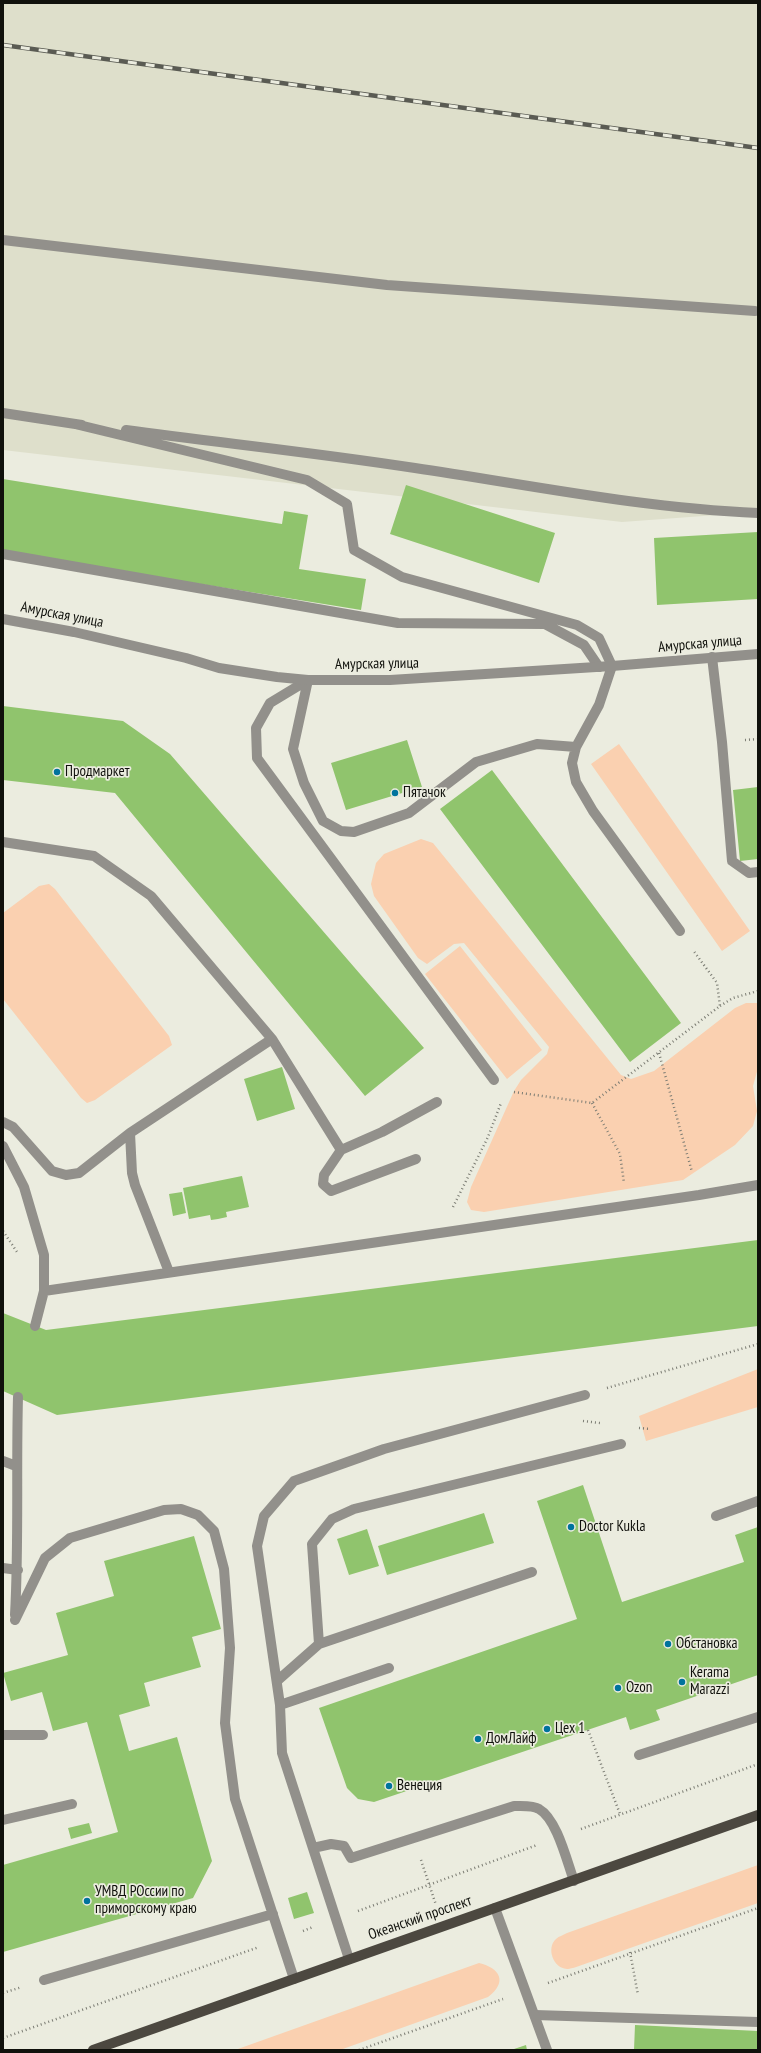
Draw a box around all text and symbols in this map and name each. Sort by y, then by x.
street label: Амурская улица [19,598,105,632]
street label: Амурская улица [657,631,743,657]
street label: Амурская улица [335,654,419,674]
place label: Продмаркет [65,763,130,781]
marker: Продмаркет [52,767,62,777]
place label: Пятачок [403,784,446,802]
marker: Пятачок [390,788,400,798]
place label: Doctor Kukla [579,1518,645,1536]
marker: Doctor Kukla [566,1522,576,1532]
place label: Обстановка [676,1635,738,1653]
marker: Обстановка [663,1639,673,1649]
place label: Kerama Marazzi [690,1664,730,1699]
marker: Kerama Marazzi [677,1677,687,1687]
place label: Ozon [626,1679,652,1697]
marker: Ozon [613,1683,623,1693]
place label: Цех 1 [555,1720,585,1738]
marker: Цех 1 [542,1724,552,1734]
place label: ДомЛайф [486,1730,537,1748]
marker: ДомЛайф [473,1734,483,1744]
place label: Венеция [397,1777,442,1795]
marker: Венеция [384,1781,394,1791]
place label: УМВД РОссии по приморскому краю [95,1883,197,1918]
street label: Океанский проспект [366,1892,474,1944]
marker: УМВД РОссии по приморскому краю [82,1896,92,1906]

